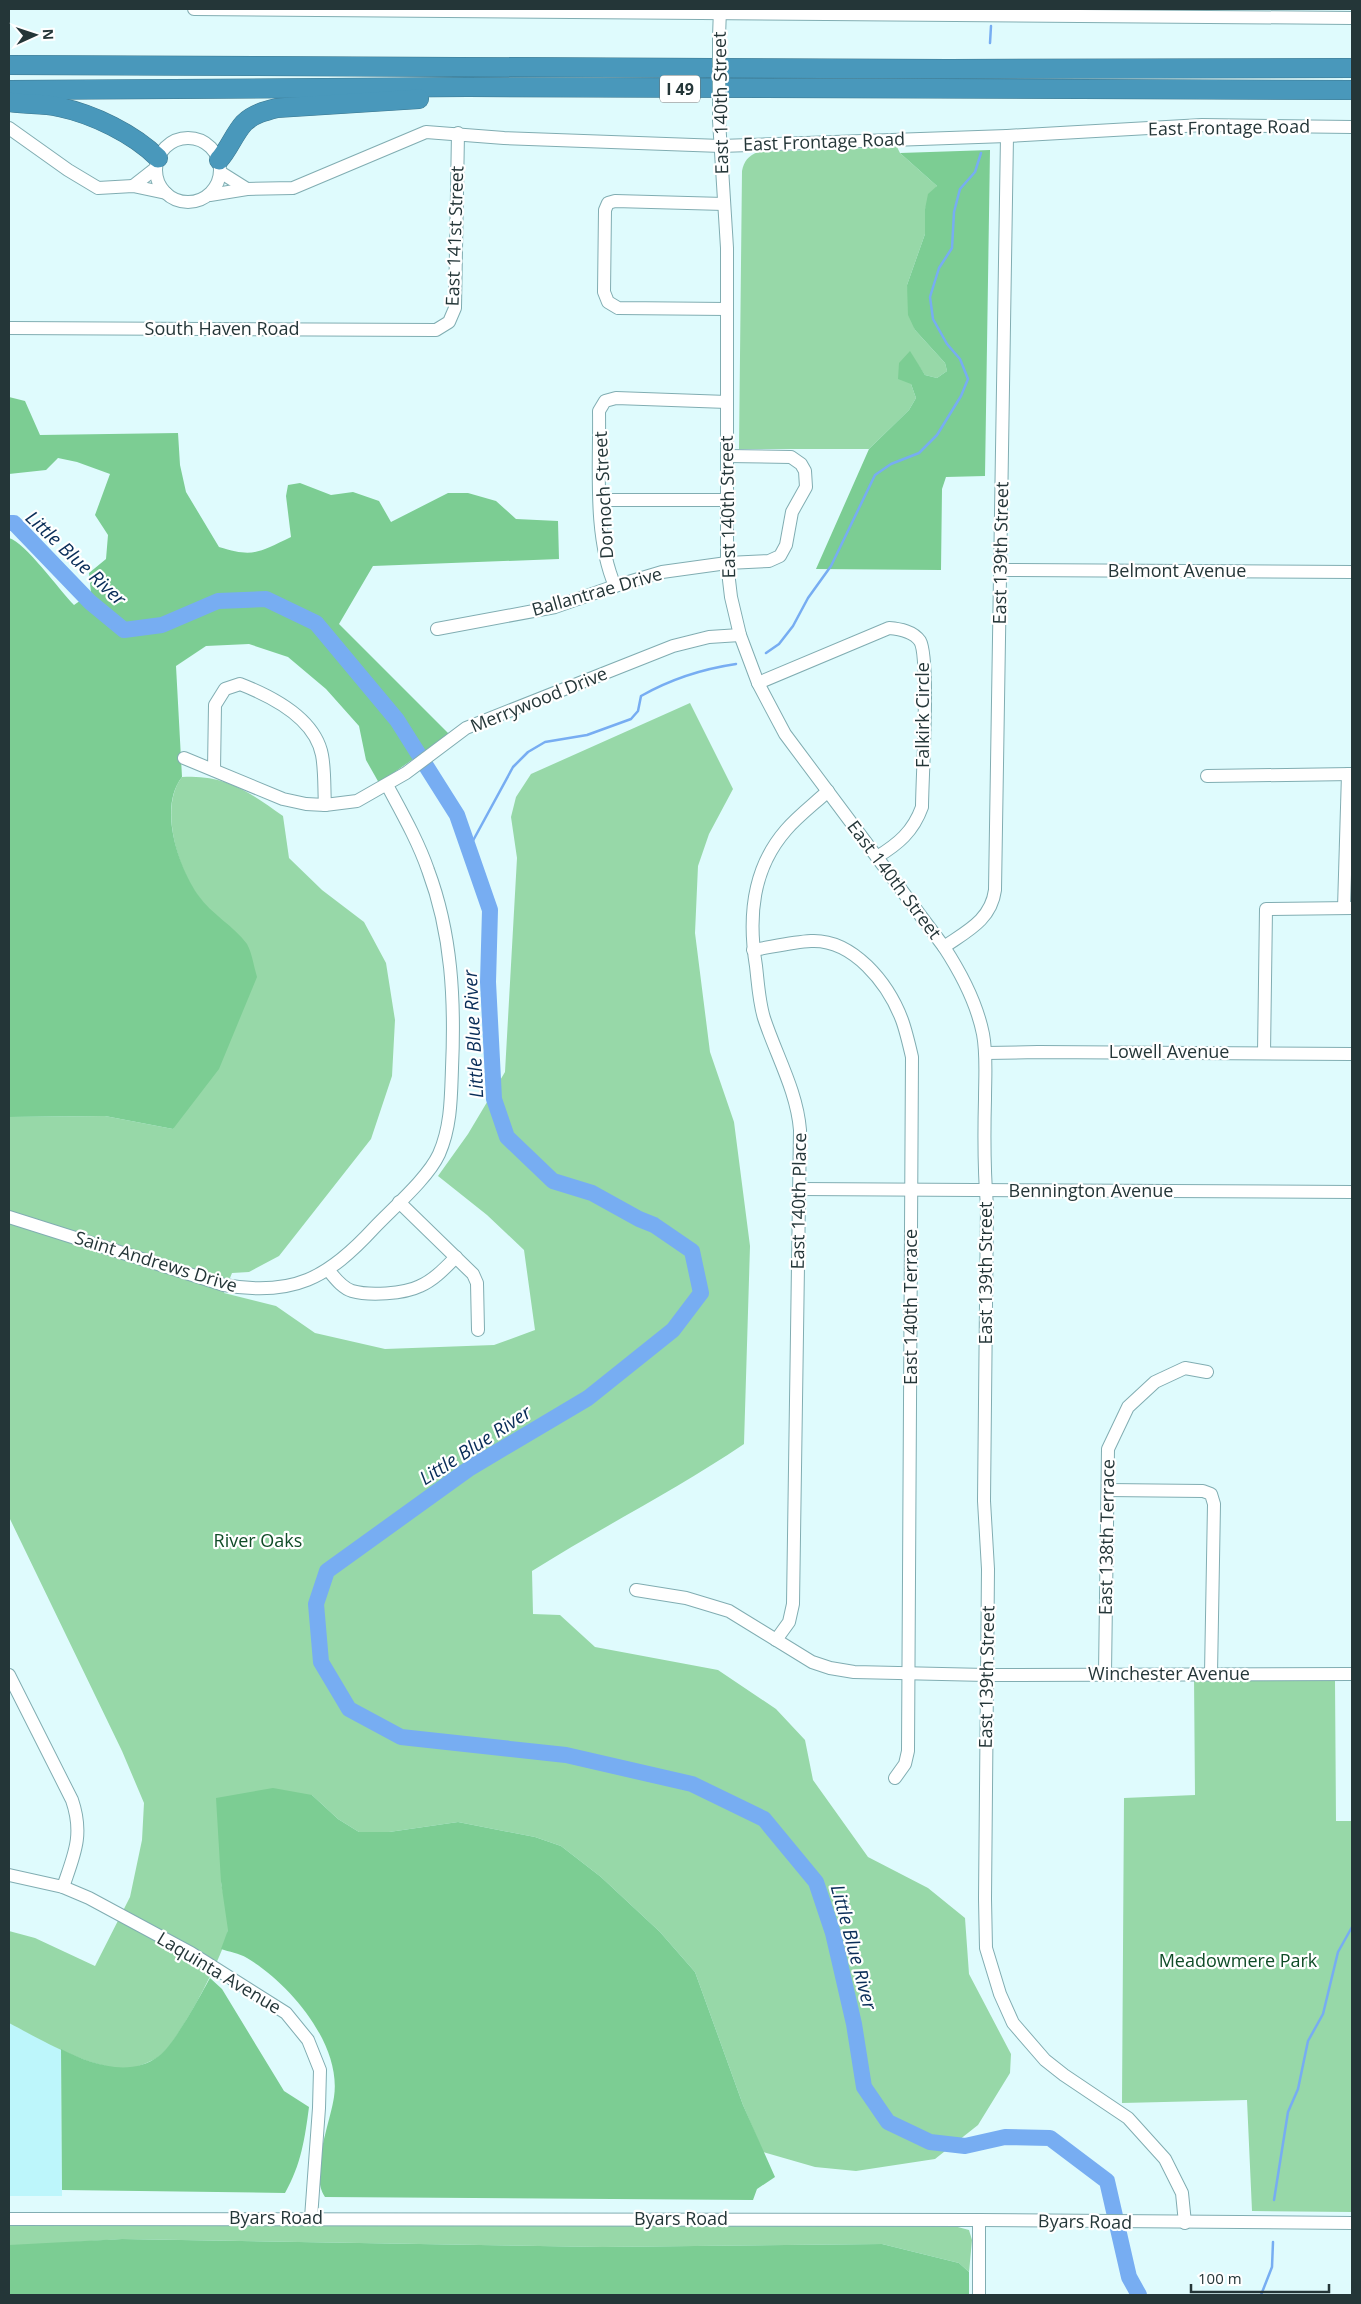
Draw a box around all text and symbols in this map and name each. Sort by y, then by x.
north arrow [10,10,60,60]
text: N [39,28,58,40]
street label: East 140th Street [707,31,733,175]
road number: I 49 [660,76,700,102]
street label: East Frontage Road [1148,114,1310,140]
street label: East Frontage Road [743,126,905,156]
street label: East 141st Street [440,165,468,307]
street label: South Haven Road [145,316,299,340]
street label: Dornoch Street [588,431,618,559]
street label: East 140th Street [714,435,740,579]
street label: East 139th Street [987,481,1013,625]
water label: Little Blue River [20,505,133,612]
street label: Belmont Avenue [1108,558,1246,582]
street label: Ballantrae Drive [529,561,665,621]
street label: Merrywood Drive [467,661,611,737]
street label: Falkirk Circle [910,662,934,768]
street label: East 140th Street [842,815,947,944]
water label: Little Blue River [457,968,489,1099]
street label: Lowell Avenue [1109,1039,1229,1063]
street label: East 140th Place [785,1132,811,1270]
street label: Bennington Avenue [1009,1178,1173,1202]
street label: East 139th Street [973,1202,997,1344]
street label: Saint Andrews Drive [72,1225,240,1297]
street label: East 140th Terrace [898,1229,922,1385]
water label: Little Blue River [414,1398,537,1491]
street label: East 138th Terrace [1093,1459,1119,1615]
park label: River Oaks [214,1528,302,1552]
street label: East 139th Street [973,1605,999,1749]
street label: Winchester Avenue [1088,1661,1250,1685]
water label: Little Blue River [825,1882,884,2014]
street label: Laquinta Avenue [153,1926,286,2019]
park label: Meadowmere Park [1159,1948,1318,1972]
street label: Byars Road [229,2205,323,2229]
street label: Byars Road [634,2206,728,2230]
street label: Byars Road [1038,2208,1132,2234]
scale bar [1191,2262,1328,2294]
text: 100 m [1198,2268,1242,2288]

